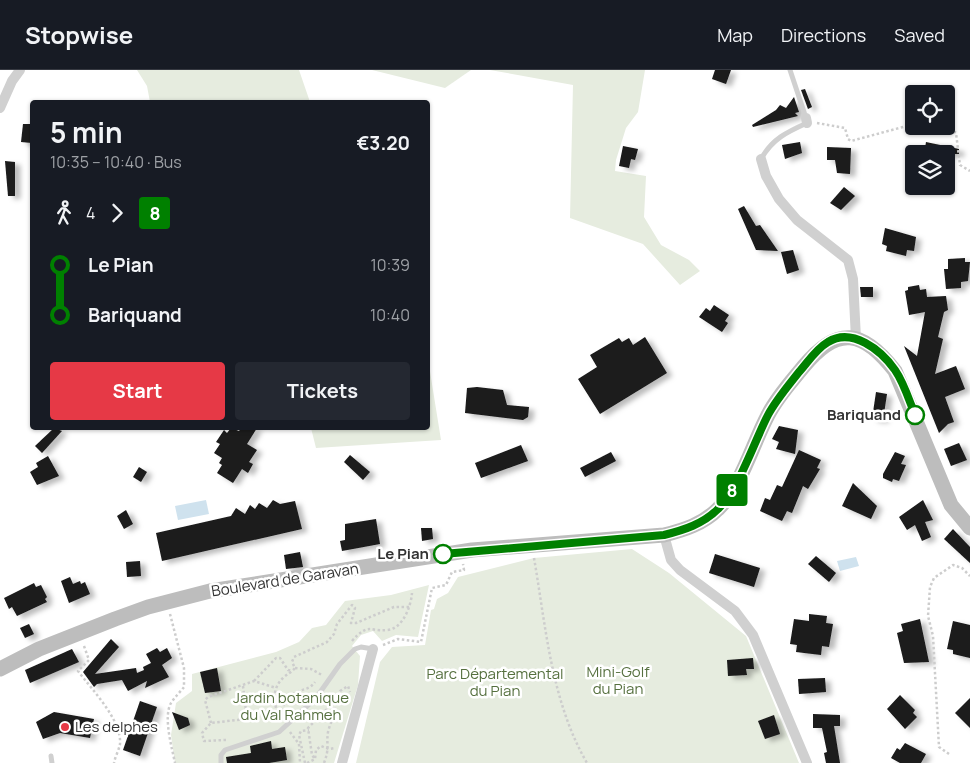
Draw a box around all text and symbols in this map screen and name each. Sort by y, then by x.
text: Stopwise [25,18,133,51]
text: Map [717,23,753,47]
text: Directions [781,23,866,47]
text: Saved [894,23,945,47]
map controls [905,85,955,195]
button: locate [905,85,955,135]
text: 5 min [50,113,123,151]
text: €3.20 [356,130,410,156]
button: layers [905,145,955,195]
text: 10:35 – 10:40 · Bus [50,151,182,173]
icon: walk [50,199,78,227]
icon: forward [103,199,131,227]
text: 8 [149,201,160,225]
text: 4 [86,202,95,224]
text: Le Pian [88,252,154,278]
text: 10:39 [370,254,410,276]
text: Bariquand [88,302,182,328]
text: 10:40 [370,304,410,326]
button: Start [50,362,225,420]
button: Tickets [235,362,410,420]
place label: Bariquand [827,404,901,425]
marker: Bariquand [905,405,925,425]
line badge: 8 [716,474,748,506]
text: 8 [726,478,738,502]
place label: Le Pian [377,543,429,564]
marker: Le Pian [433,544,453,564]
street label: Boulevard de Garavan [210,557,360,602]
park label: Mini-Golf du Pian [586,661,650,699]
park label: Parc Départemental du Pian [426,663,564,701]
park label: Jardin botanique du Val Rahmeh [233,687,349,725]
place label: Les delphes [75,716,158,737]
marker: Les delphes [59,721,71,733]

